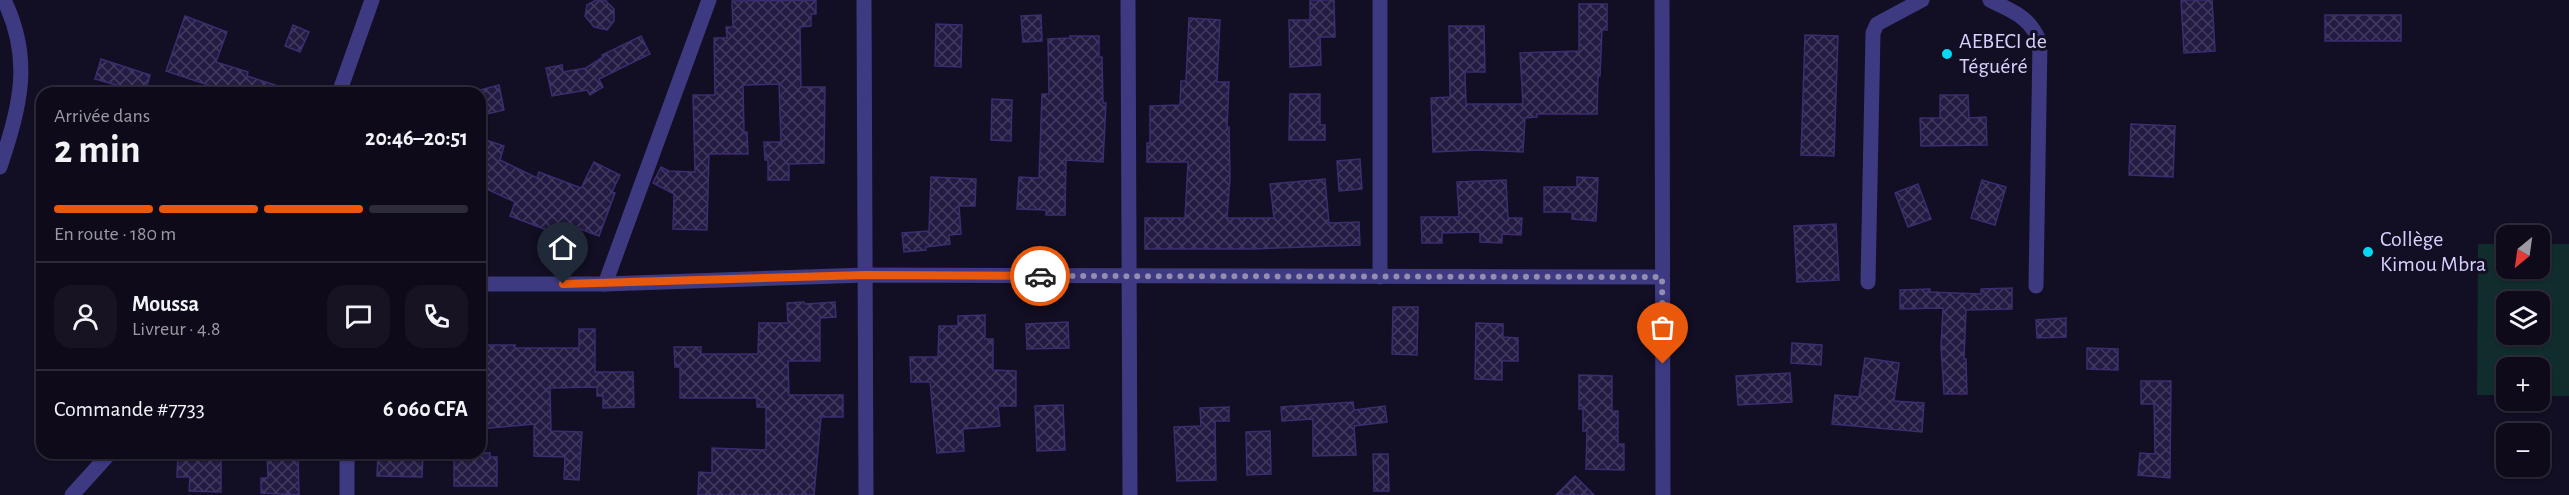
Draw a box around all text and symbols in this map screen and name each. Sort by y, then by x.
place label: AEBECI de Téguéré [1959,30,2047,77]
marker: AEBECI de Téguéré [1940,47,1954,61]
text: Arrivée dans [54,106,150,126]
text: 20:46–20:51 [365,127,468,149]
text: 2 min [54,131,141,170]
pin [537,222,588,284]
text: En route · 180 m [54,224,176,244]
north arrow [2496,225,2550,279]
map controls [2496,225,2550,477]
place label: Collège Kimou Mbra [2380,228,2486,275]
icon: home [546,231,579,264]
marker: Collège Kimou Mbra [2361,245,2375,259]
courier [1010,246,1070,306]
icon: car [1024,260,1057,293]
button: person [54,285,117,348]
button: chat [327,285,390,348]
button: phone [405,285,468,348]
button: layers [2496,291,2550,345]
text: Moussa [132,293,199,315]
pin [1637,302,1688,364]
icon: bag [1646,311,1679,344]
text: Livreur · 4.8 [132,319,221,339]
button: + [2496,357,2550,411]
text: Commande #7733 [54,398,205,420]
text: 6 060 CFA [383,398,468,420]
button: − [2496,423,2550,477]

